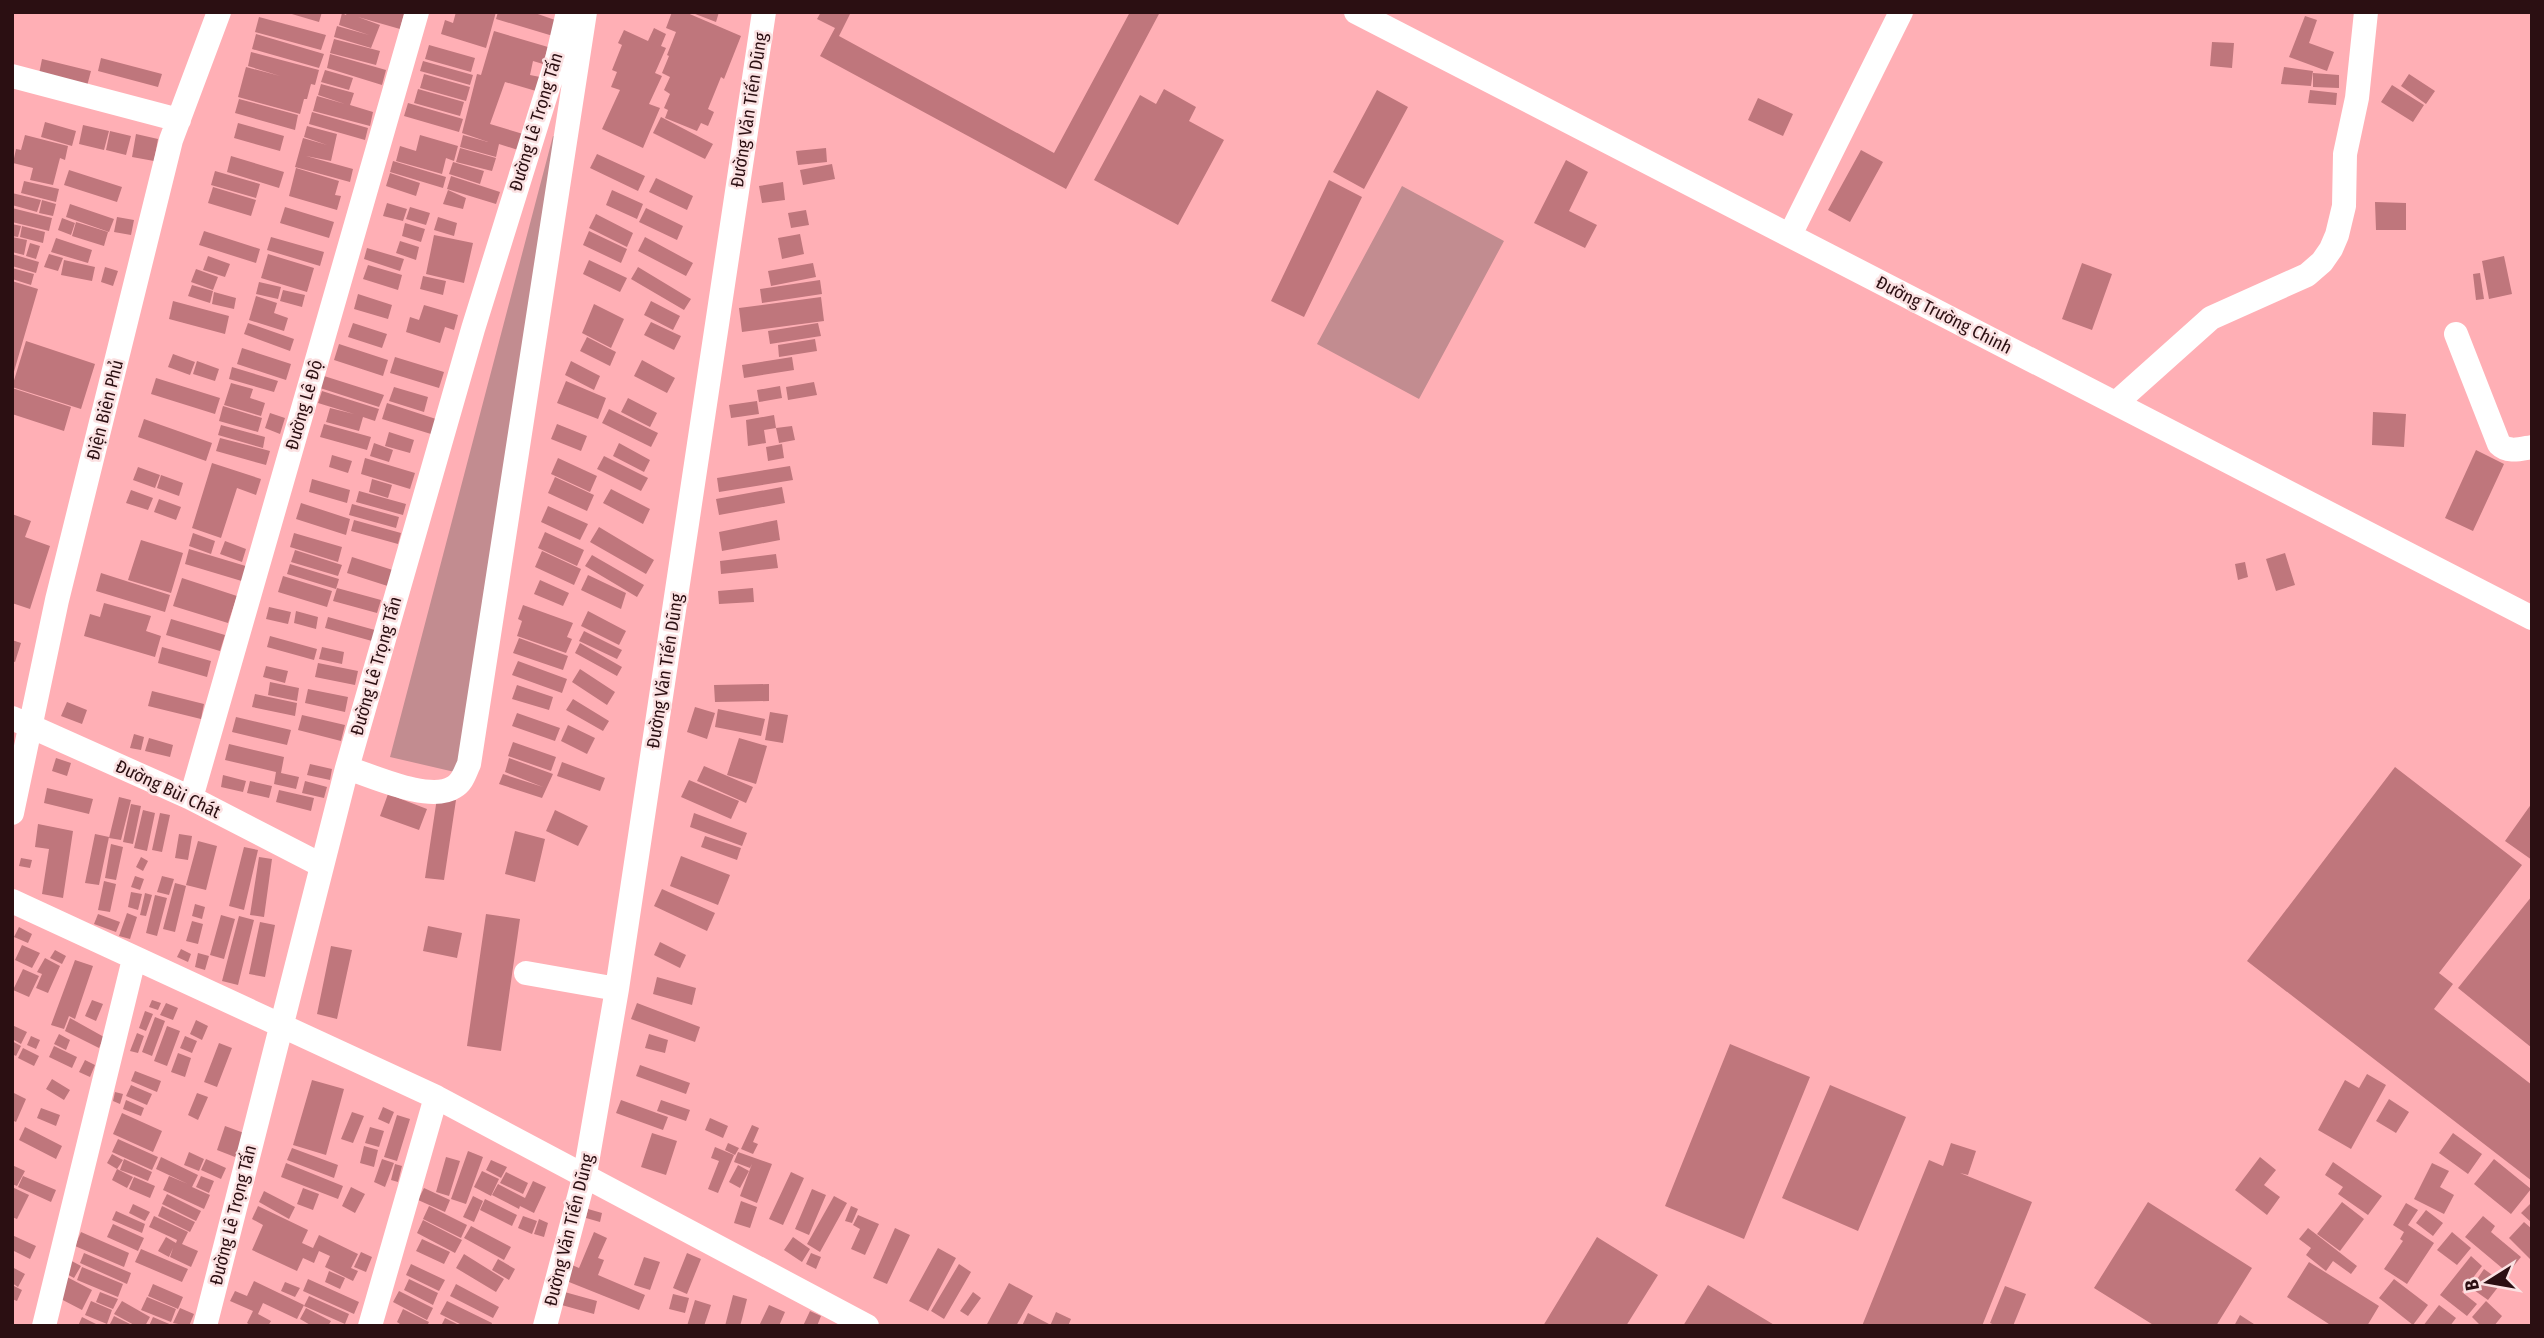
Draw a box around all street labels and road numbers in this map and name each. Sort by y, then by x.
street label: Đường Văn Tiến Dũng [726,30,772,189]
street label: Đường Lê Trọng Tấn [504,50,568,194]
street label: Đường Trường Chinh [1872,271,2016,359]
street label: Điện Biên Phủ [82,357,128,463]
street label: Đường Lê Độ [281,357,327,453]
street label: Đường Văn Tiến Dũng [642,591,688,750]
street label: Đường Lê Trọng Tấn [346,594,406,738]
street label: Đường Bùi Chát [112,755,224,823]
street label: Đường Lê Trọng Tấn [205,1143,261,1287]
street label: Đường Văn Tiến Dũng [539,1151,599,1309]

